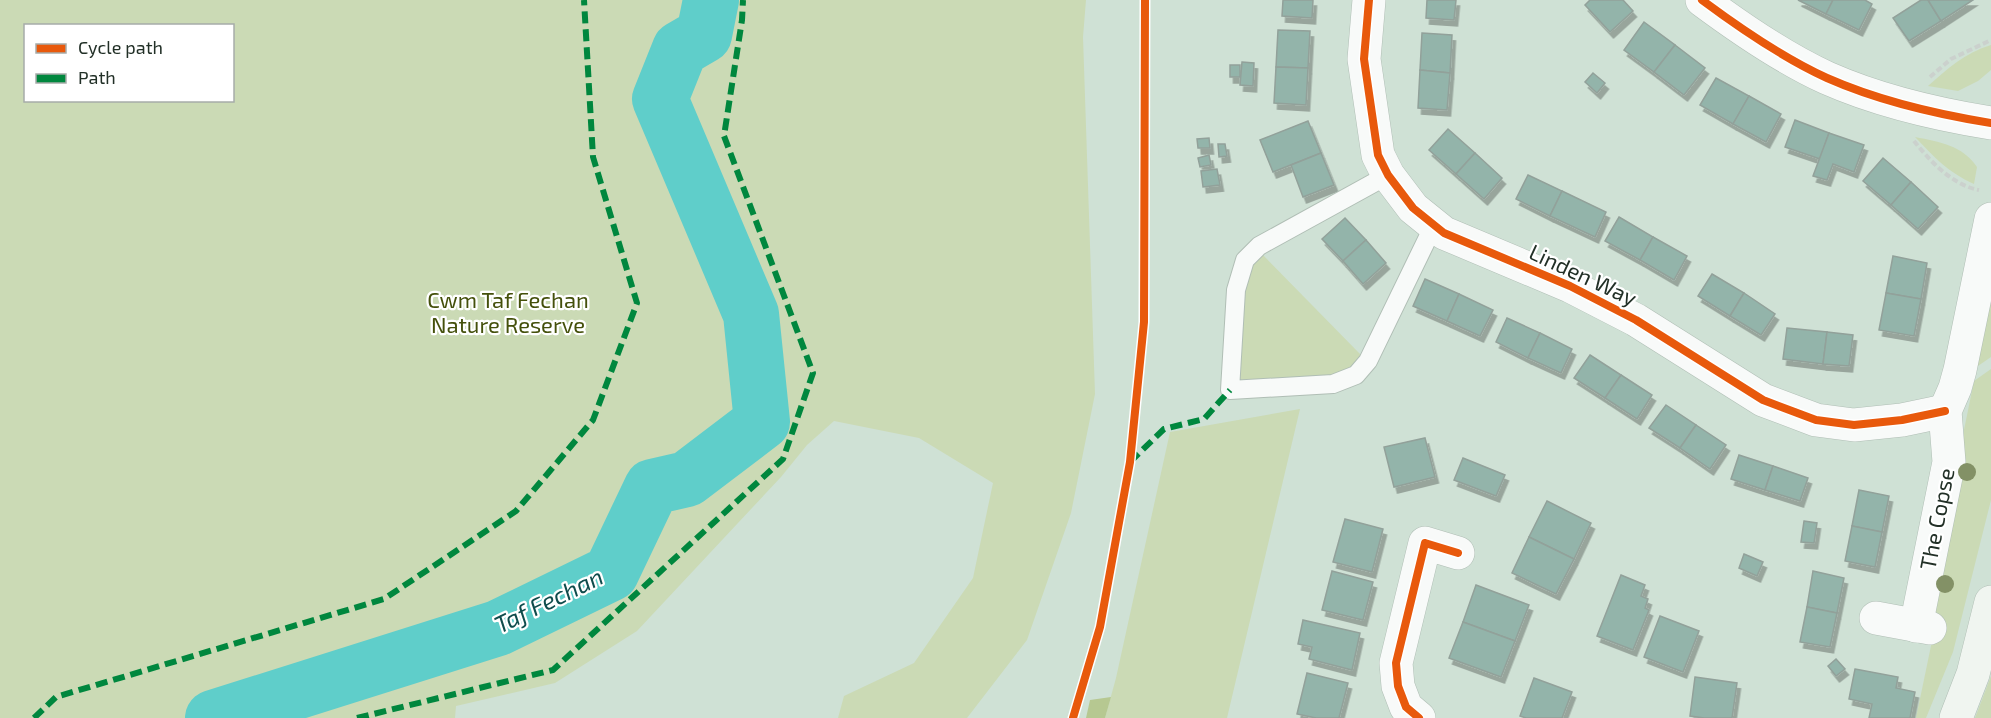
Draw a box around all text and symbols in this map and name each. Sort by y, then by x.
legend [24,24,234,102]
text: Cycle path [78,36,163,58]
text: Path [78,66,116,88]
street label: Linden Way [1526,238,1642,310]
park label: Cwm Taf Fechan Nature Reserve [427,286,589,337]
street label: The Copse [1913,466,1959,572]
water label: Taf Fechan [489,561,608,638]

